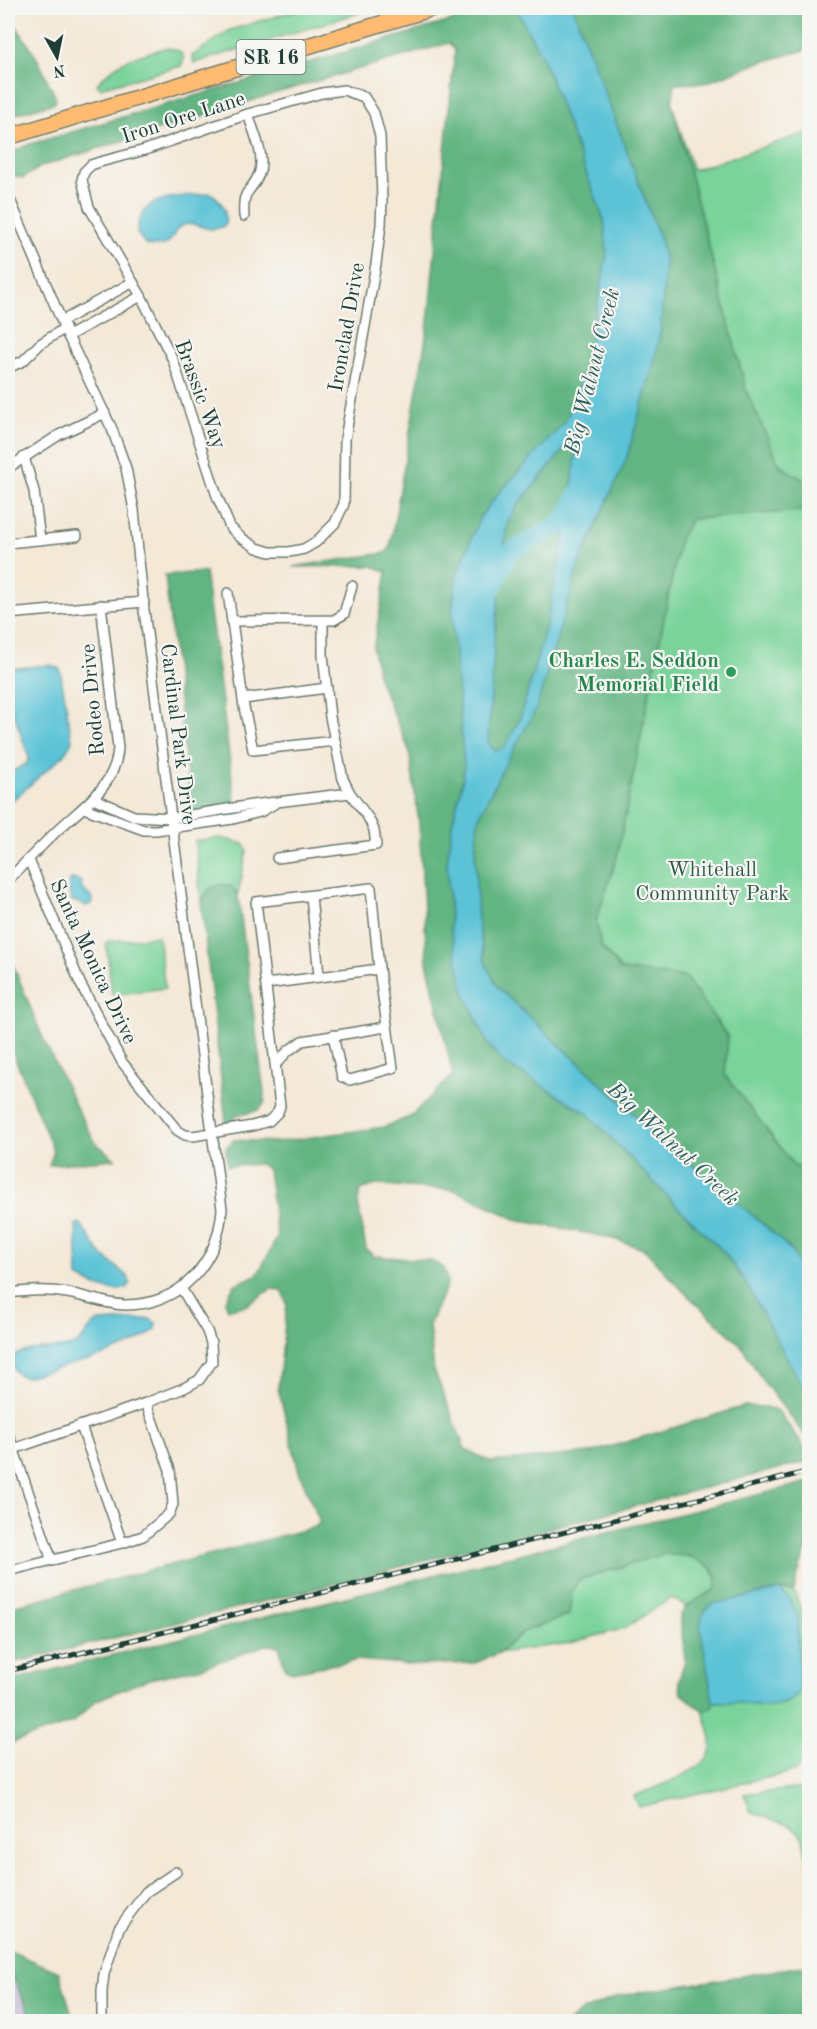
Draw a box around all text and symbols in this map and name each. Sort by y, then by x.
north arrow [27,27,87,87]
road number: SR 16 [236,40,306,74]
text: N [51,61,66,79]
street label: Iron Ore Lane [119,89,248,148]
street label: Ironclad Drive [326,261,369,394]
water label: Big Walnut Creek [561,286,624,458]
street label: Brassic Way [170,337,229,452]
street label: Cardinal Park Drive [156,642,199,826]
street label: Rodeo Drive [78,643,109,757]
place label: Charles E. Seddon Memorial Field [548,651,719,696]
marker: Charles E. Seddon Memorial Field [724,665,738,679]
park label: Whitehall Community Park [635,860,789,905]
street label: Santa Monica Drive [45,876,140,1047]
water label: Big Walnut Creek [602,1078,743,1211]

